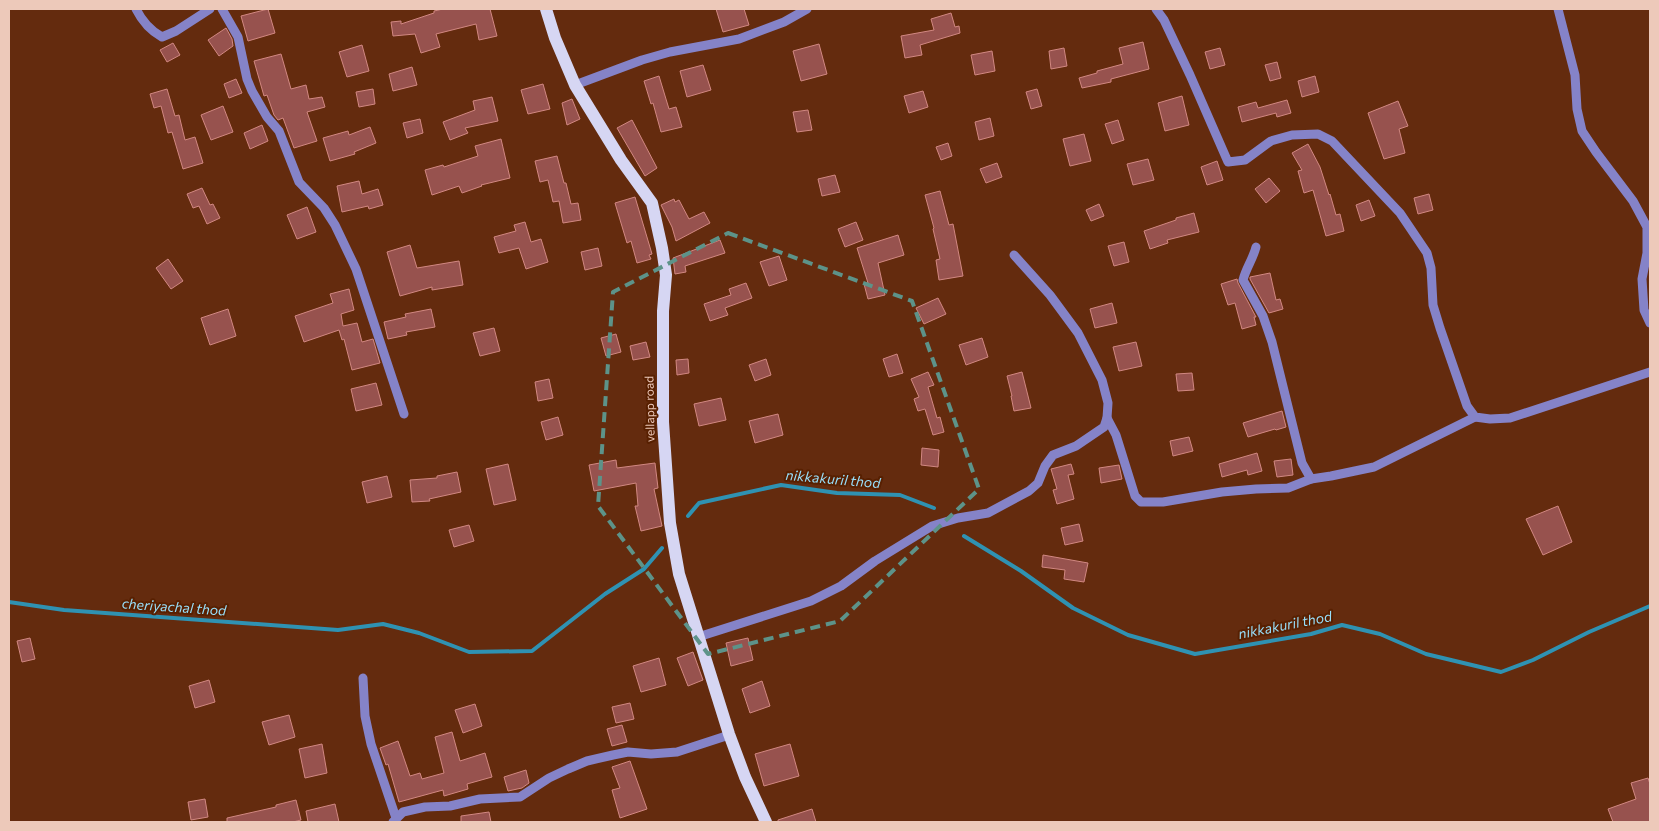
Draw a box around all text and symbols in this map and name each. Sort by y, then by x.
street label: vellapp road [641,376,657,442]
water label: nikkakuril thod [785,466,882,491]
water label: cheriyachal thod [121,594,228,619]
water label: nikkakuril thod [1237,607,1334,642]

